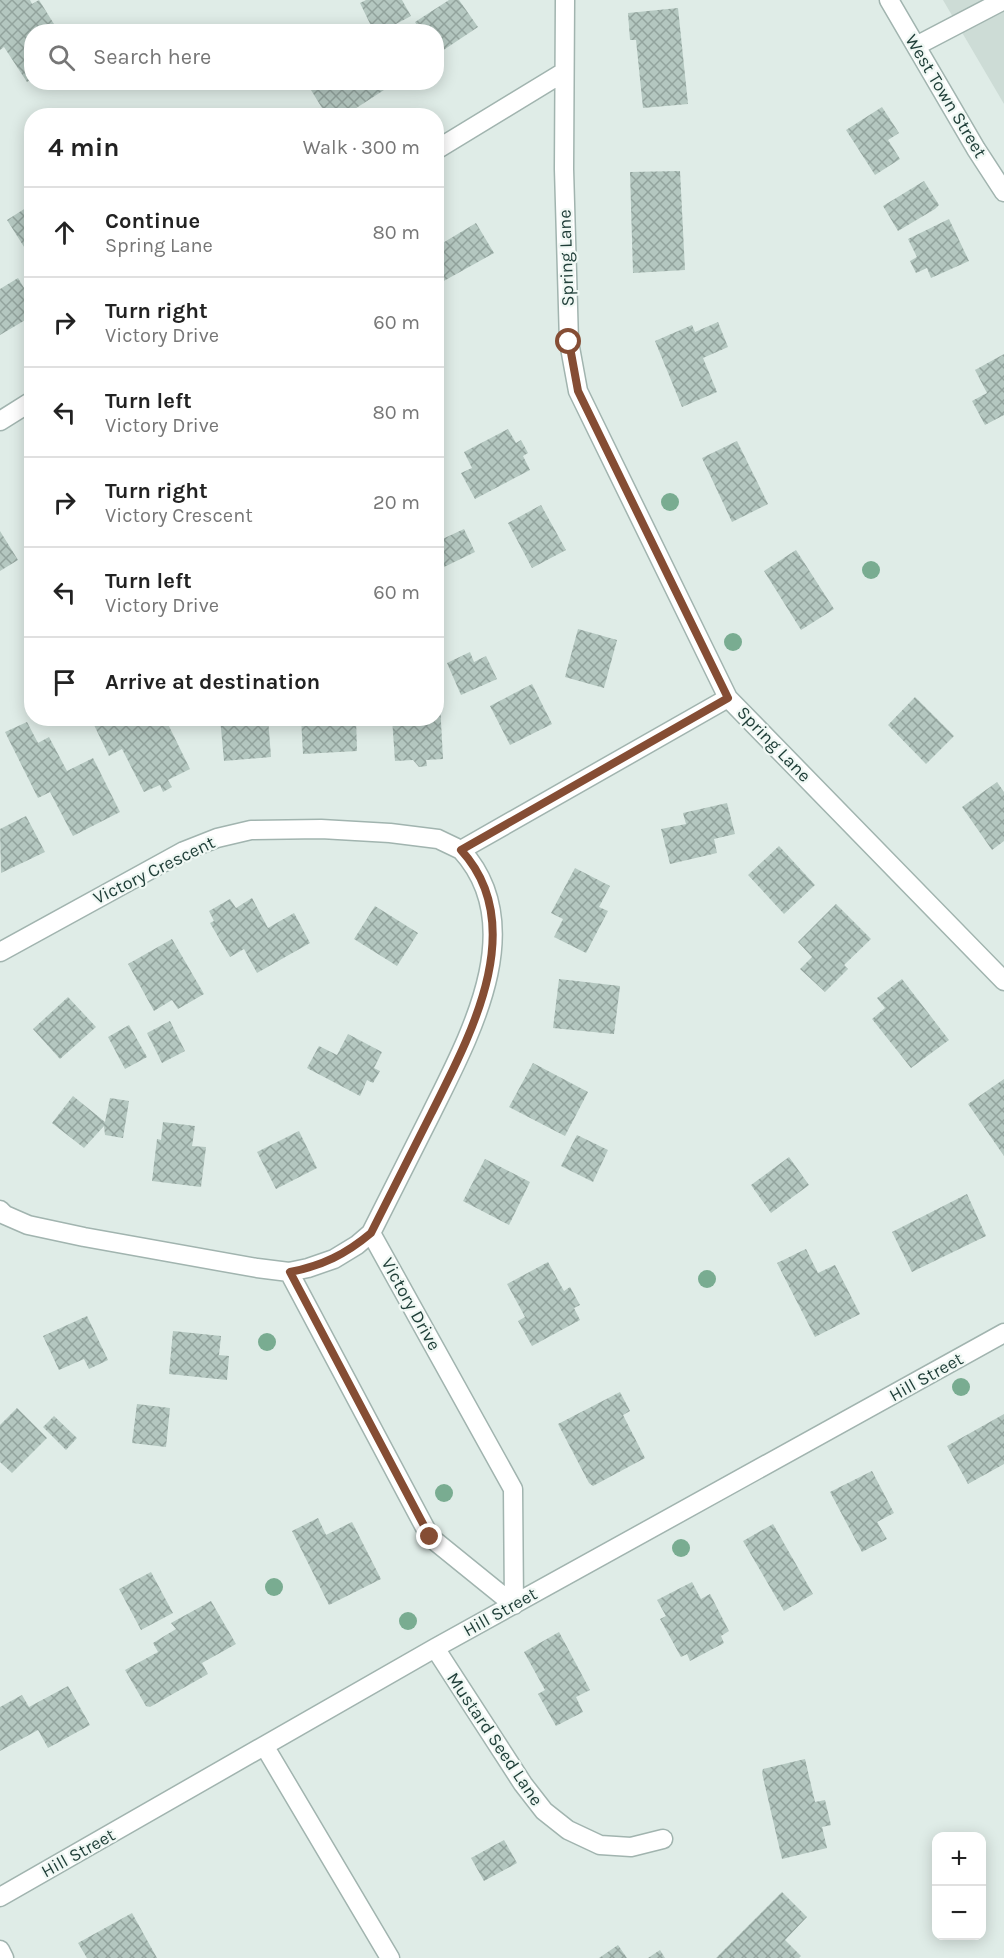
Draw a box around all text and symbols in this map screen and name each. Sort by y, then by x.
search box [24,24,444,90]
street label: West Town Street [900,30,992,162]
icon: search [45,41,78,74]
text: Search here [93,44,211,70]
text: 4 min [48,132,119,163]
text: Walk · 300 m [303,136,420,159]
text: Continue [105,208,200,234]
street label: Spring Lane [553,209,579,307]
icon: ahead [48,216,81,249]
text: 80 m [372,221,420,244]
text: Spring Lane [105,234,213,257]
text: Turn right [105,298,208,324]
icon: right [48,306,81,339]
text: 60 m [373,311,420,334]
text: Victory Drive [105,324,219,347]
route start [555,328,581,354]
text: Turn left [105,388,192,414]
icon: left [48,396,81,429]
text: 80 m [372,401,420,424]
text: Victory Drive [105,414,219,437]
text: Turn right [105,478,208,504]
icon: right [48,486,81,519]
text: 20 m [373,491,420,514]
text: Victory Crescent [105,504,253,527]
text: Turn left [105,568,192,594]
icon: left [48,576,81,609]
text: 60 m [373,581,420,604]
text: Victory Drive [105,594,219,617]
icon: arrive [48,666,81,699]
text: Arrive at destination [105,669,320,695]
street label: Spring Lane [732,701,816,787]
street label: Victory Crescent [89,831,219,909]
street label: Victory Drive [377,1254,445,1354]
street label: Hill Street [885,1348,967,1406]
route end [416,1523,442,1549]
street label: Hill Street [459,1583,541,1641]
street label: Mustard Seed Lane [442,1668,548,1810]
street label: Hill Street [37,1824,119,1882]
map controls [932,1832,986,1940]
button: + [932,1832,986,1886]
button: − [932,1886,986,1940]

